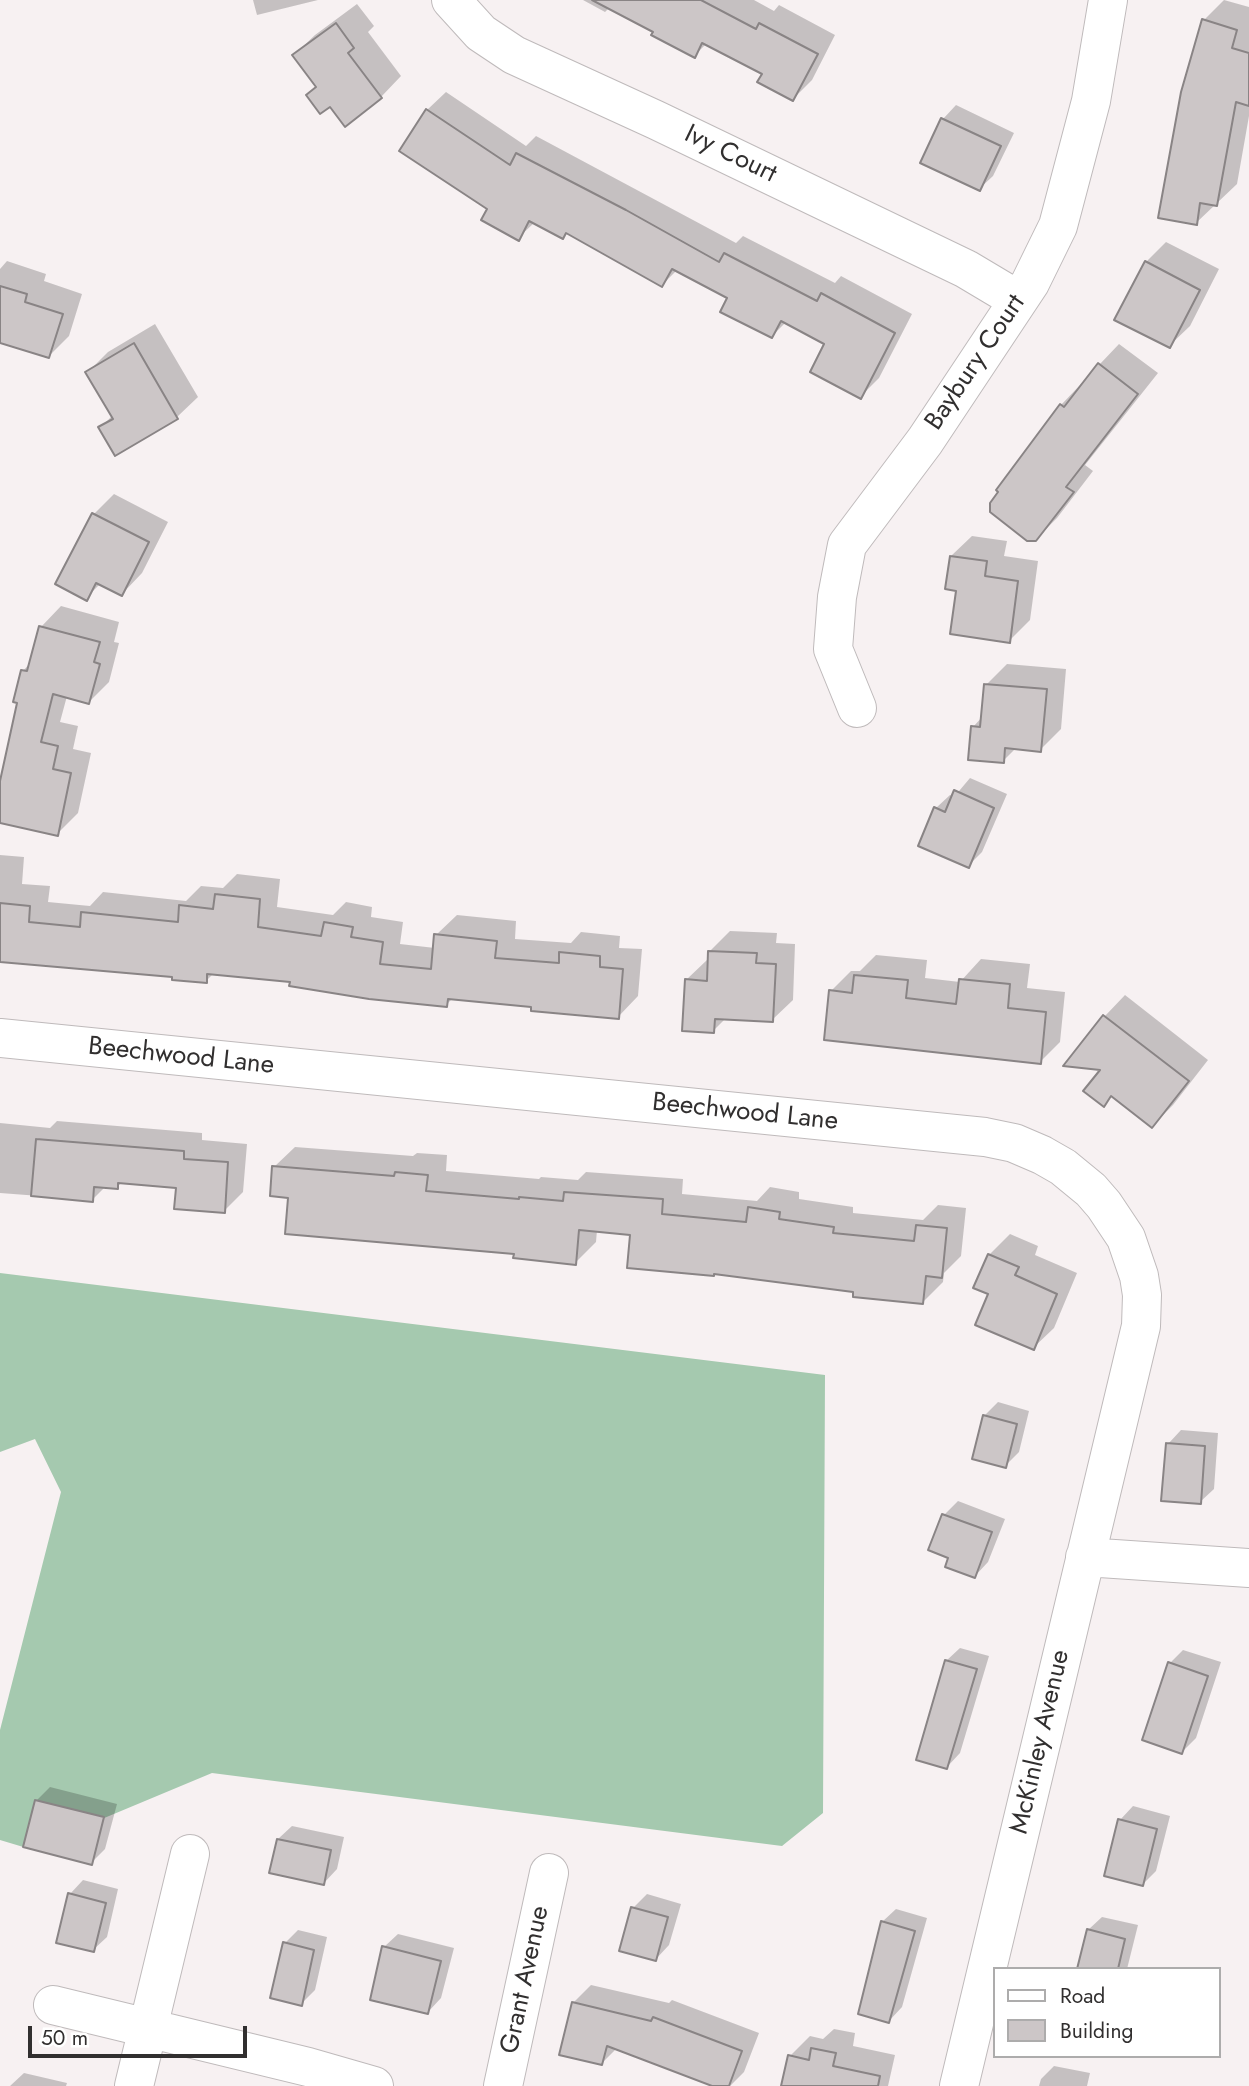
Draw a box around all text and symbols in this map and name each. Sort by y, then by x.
street label: Ivy Court [679,119,781,191]
street label: Baybury Court [919,289,1033,437]
street label: Beechwood Lane [86,1032,276,1082]
street label: Beechwood Lane [650,1088,840,1138]
street label: McKinley Avenue [1005,1647,1077,1837]
street label: Grant Avenue [495,1903,557,2057]
legend [993,1967,1221,2058]
text: Road [1060,1981,1105,2011]
scale bar [32,2012,250,2056]
text: Building [1060,2016,1133,2046]
text: 50 m [41,2023,88,2053]

